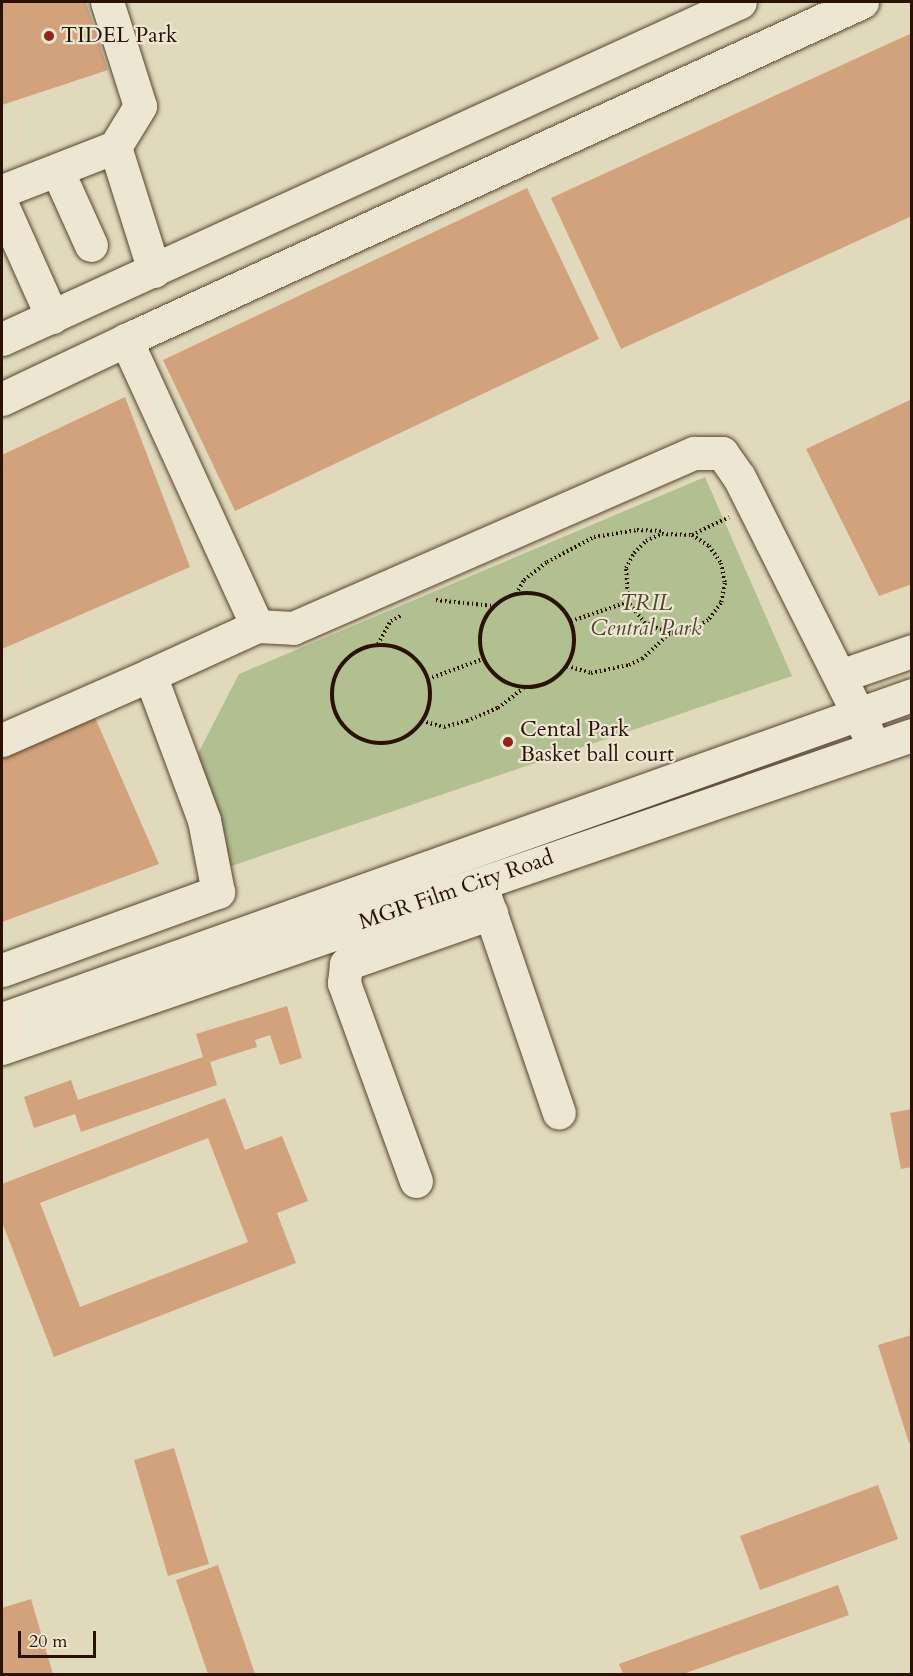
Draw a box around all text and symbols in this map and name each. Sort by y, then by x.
place label: TIDEL Park [61,23,178,49]
marker: TIDEL Park [42,29,56,43]
park label: TRIL Central Park [590,590,702,642]
place label: Cental Park Basket ball court [520,716,674,768]
marker: Cental Park Basket ball court [501,735,515,749]
street label: MGR Film City Road [355,844,557,936]
scale bar [21,1619,99,1657]
text: 20 m [29,1629,68,1654]

